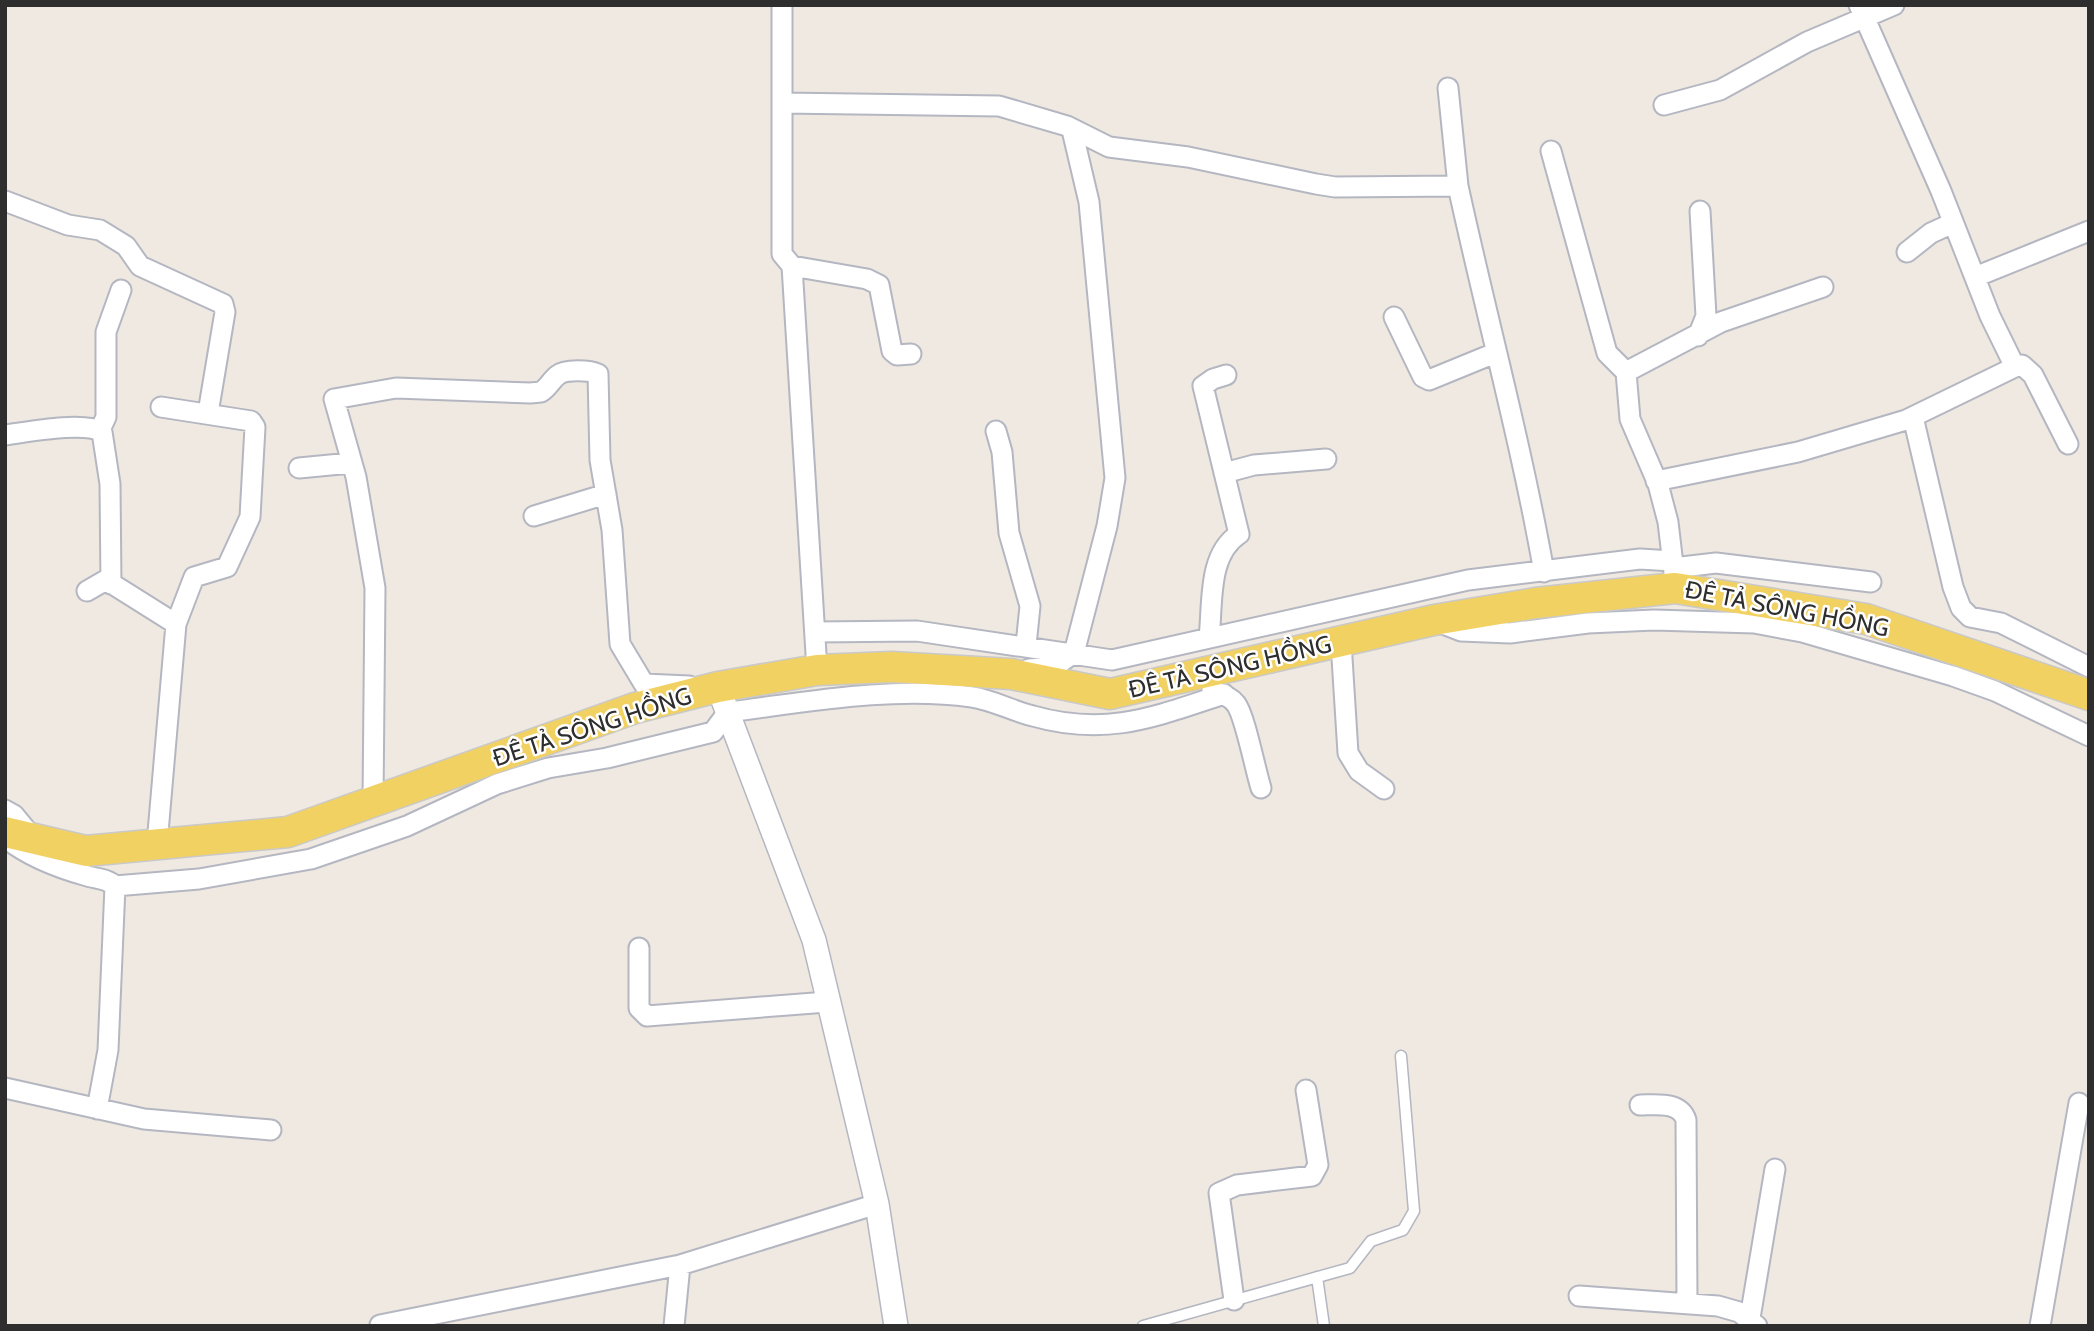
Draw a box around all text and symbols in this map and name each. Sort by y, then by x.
street label: ĐÊ TẢ SÔNG HỒNG [1683,573,1892,643]
street label: ĐÊ TẢ SÔNG HỒNG [1125,627,1334,704]
street label: ĐÊ TẢ SÔNG HỒNG [488,679,695,772]

